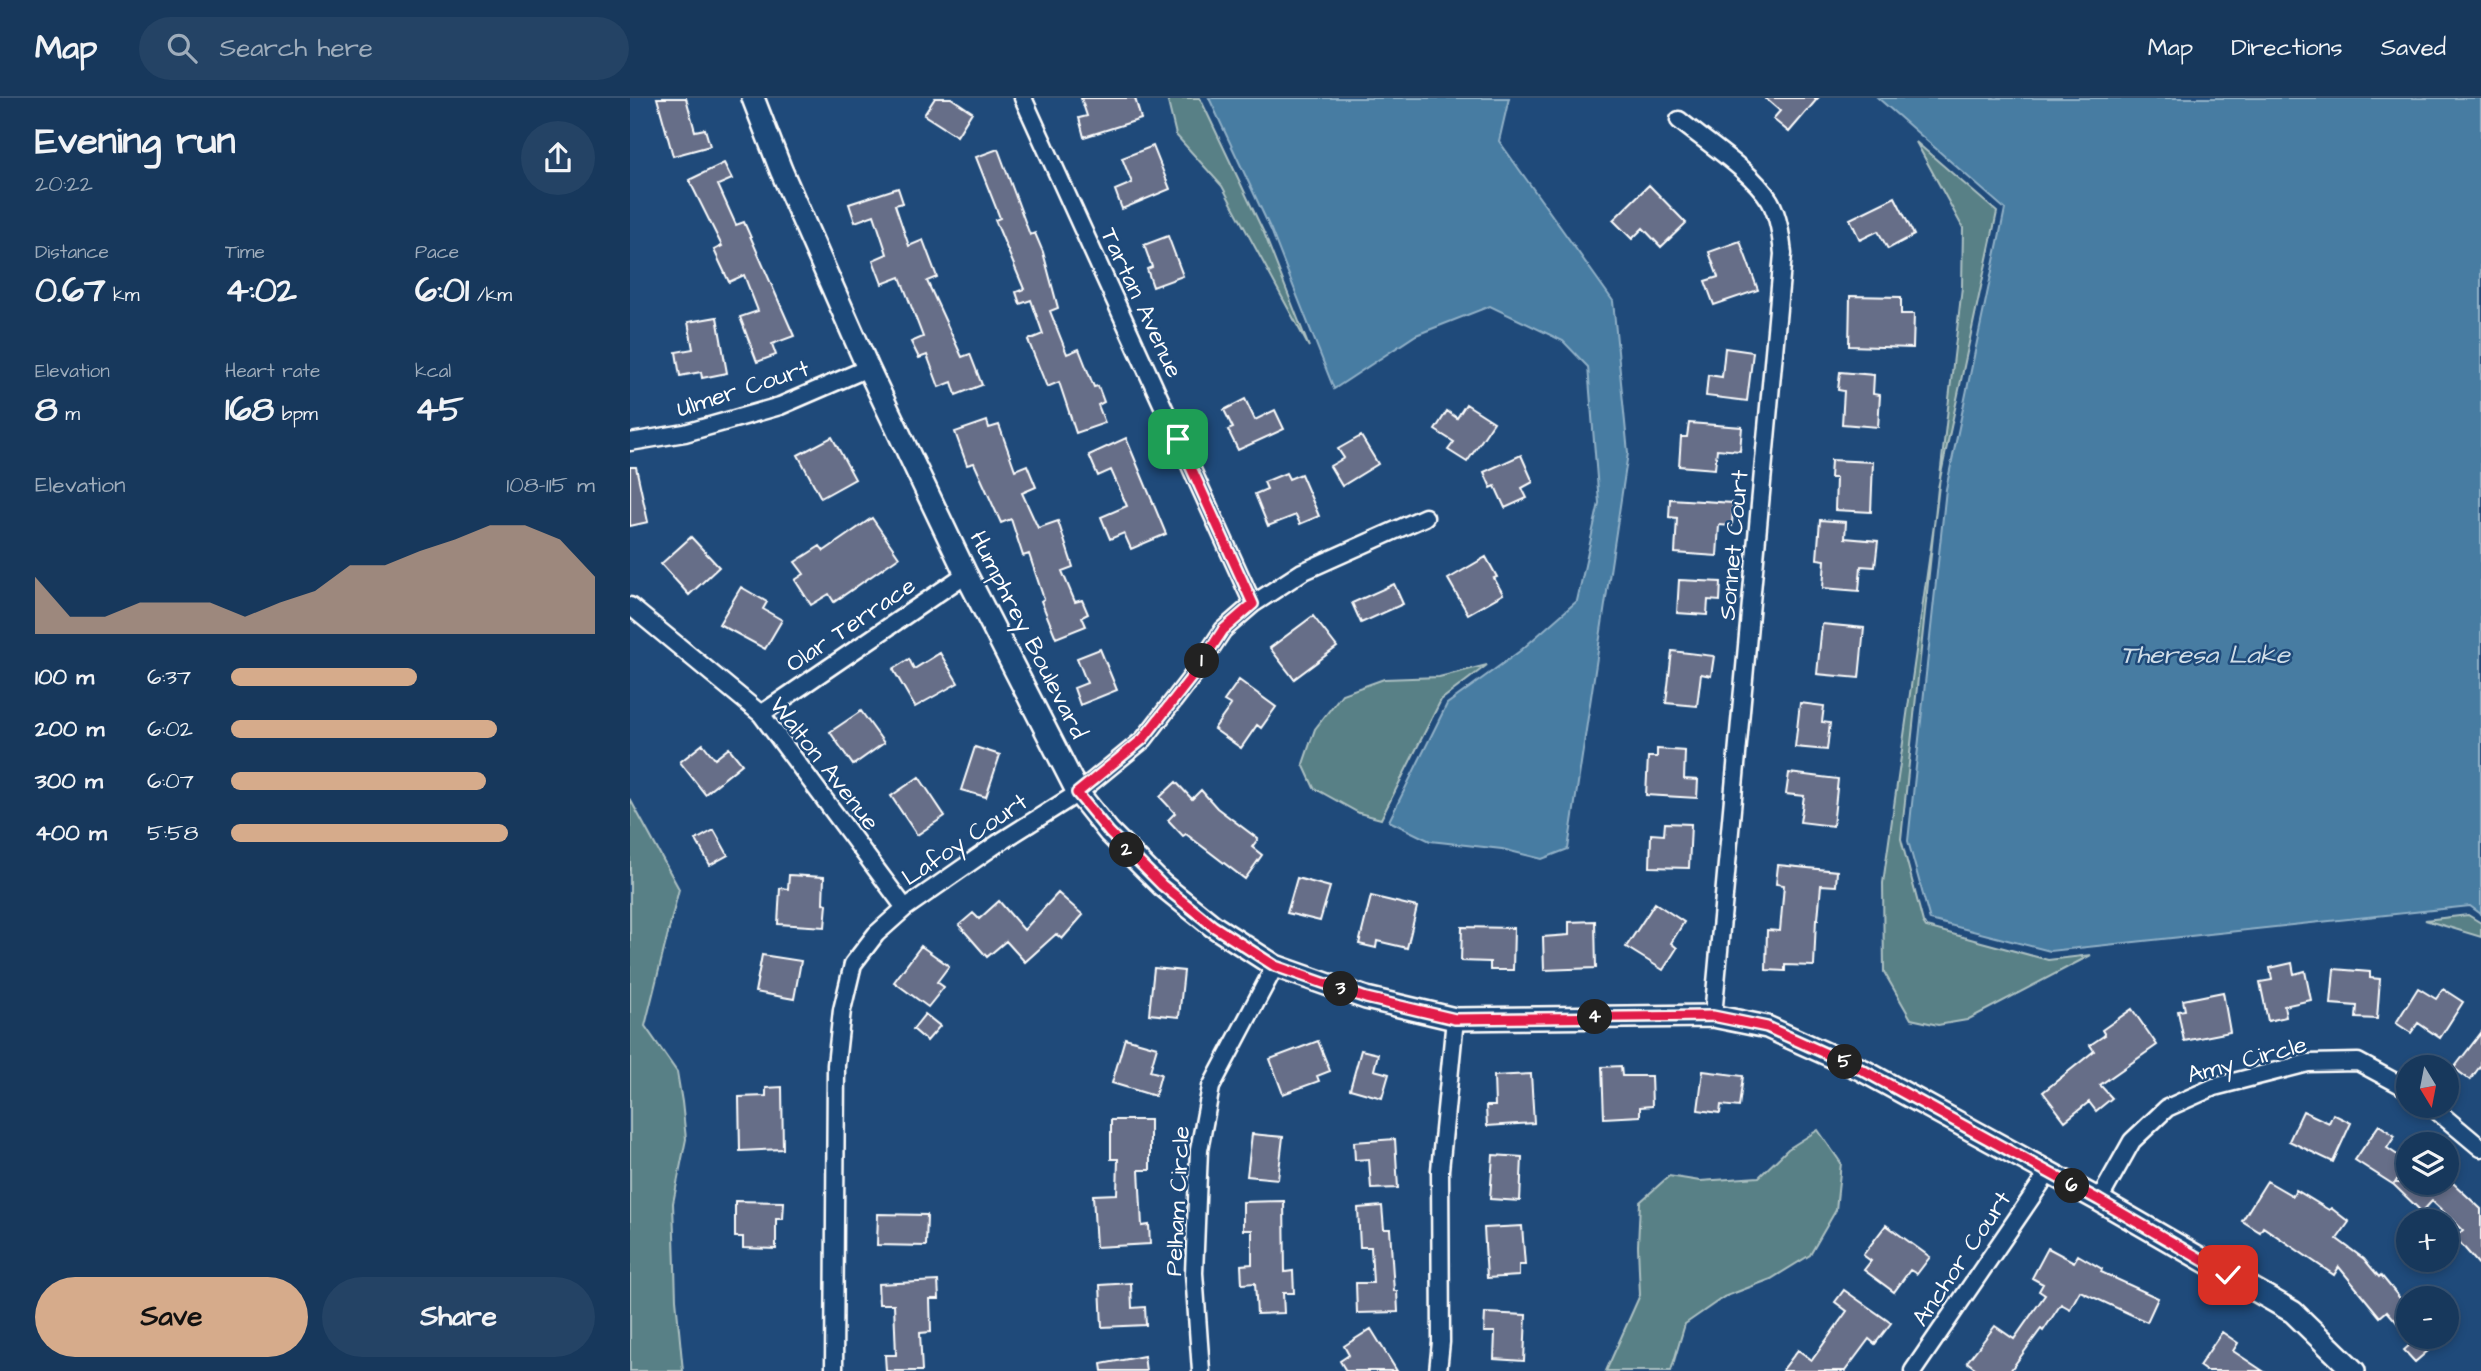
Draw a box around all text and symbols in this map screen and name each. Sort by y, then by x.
search box [139,17,629,80]
text: Map [35,25,97,71]
icon: search [163,29,201,67]
text: Search here [219,30,373,66]
text: Map [2148,31,2193,65]
text: Directions [2231,31,2343,65]
text: Saved [2381,31,2446,65]
text: Evening run [35,116,236,168]
button: share [521,121,595,195]
text: 20:22 [35,168,93,200]
street label: Tartan Avenue [1091,222,1191,384]
text: Distance [35,239,109,266]
text: Time [225,239,265,266]
text: Pace [415,239,459,266]
text: 0.67 [35,266,105,315]
text: 4:02 [225,266,297,315]
text: 6:01 [415,266,469,315]
text: km [105,282,140,309]
text: /km [469,282,512,309]
street label: Ulmer Court [672,352,814,426]
text: Elevation [35,358,110,385]
text: Heart rate [225,358,320,385]
text: kcal [415,358,451,385]
text: 8 [35,385,58,434]
text: 168 [225,385,274,434]
text: 45 [415,385,464,434]
text: m [58,401,80,428]
text: bpm [274,401,318,428]
pin [1148,409,1208,469]
icon: arrive [1159,420,1197,458]
street label: Sonnet Court [1710,468,1758,622]
text: Elevation [35,469,126,501]
text: 108–115 m [506,469,595,501]
street label: Humphrey Boulevard [960,525,1095,745]
street label: Olar Terrace [779,569,923,681]
water label: Theresa Lake [2120,637,2292,673]
pin: 1 [1184,644,1220,678]
text: 1 [1200,647,1203,674]
text: 100 m [35,661,94,693]
text: 6:37 [147,661,191,693]
street label: Walton Avenue [761,690,887,838]
text: 200 m [35,713,104,745]
text: 6:02 [147,713,193,745]
text: 300 m [35,765,103,797]
text: 6:07 [147,765,194,797]
street label: Lafoy Court [895,785,1035,895]
text: 400 m [35,817,107,849]
text: 5:58 [147,817,198,849]
pin: 2 [1110,832,1144,868]
text: 2 [1121,836,1132,863]
pin: 3 [1324,972,1358,1006]
text: 3 [1336,975,1345,1002]
pin: 4 [1578,1000,1612,1034]
text: 4 [1588,1003,1601,1030]
street label: Amy Circle [2183,1028,2311,1093]
pin: 5 [1828,1044,1862,1080]
text: 5 [1838,1048,1851,1075]
north arrow [2396,1055,2459,1118]
map controls [2396,1055,2459,1349]
street label: Pelham Circle [1157,1125,1199,1277]
button: layers [2396,1132,2459,1195]
pin: 6 [2054,1168,2090,1204]
text: 6 [2066,1172,2077,1199]
street label: Anchor Court [1904,1184,2020,1333]
button: + [2396,1209,2459,1272]
pin [2198,1245,2258,1305]
icon: check [2209,1256,2247,1294]
button: Save [35,1277,308,1357]
button: Share [322,1277,595,1357]
button: − [2396,1286,2459,1349]

